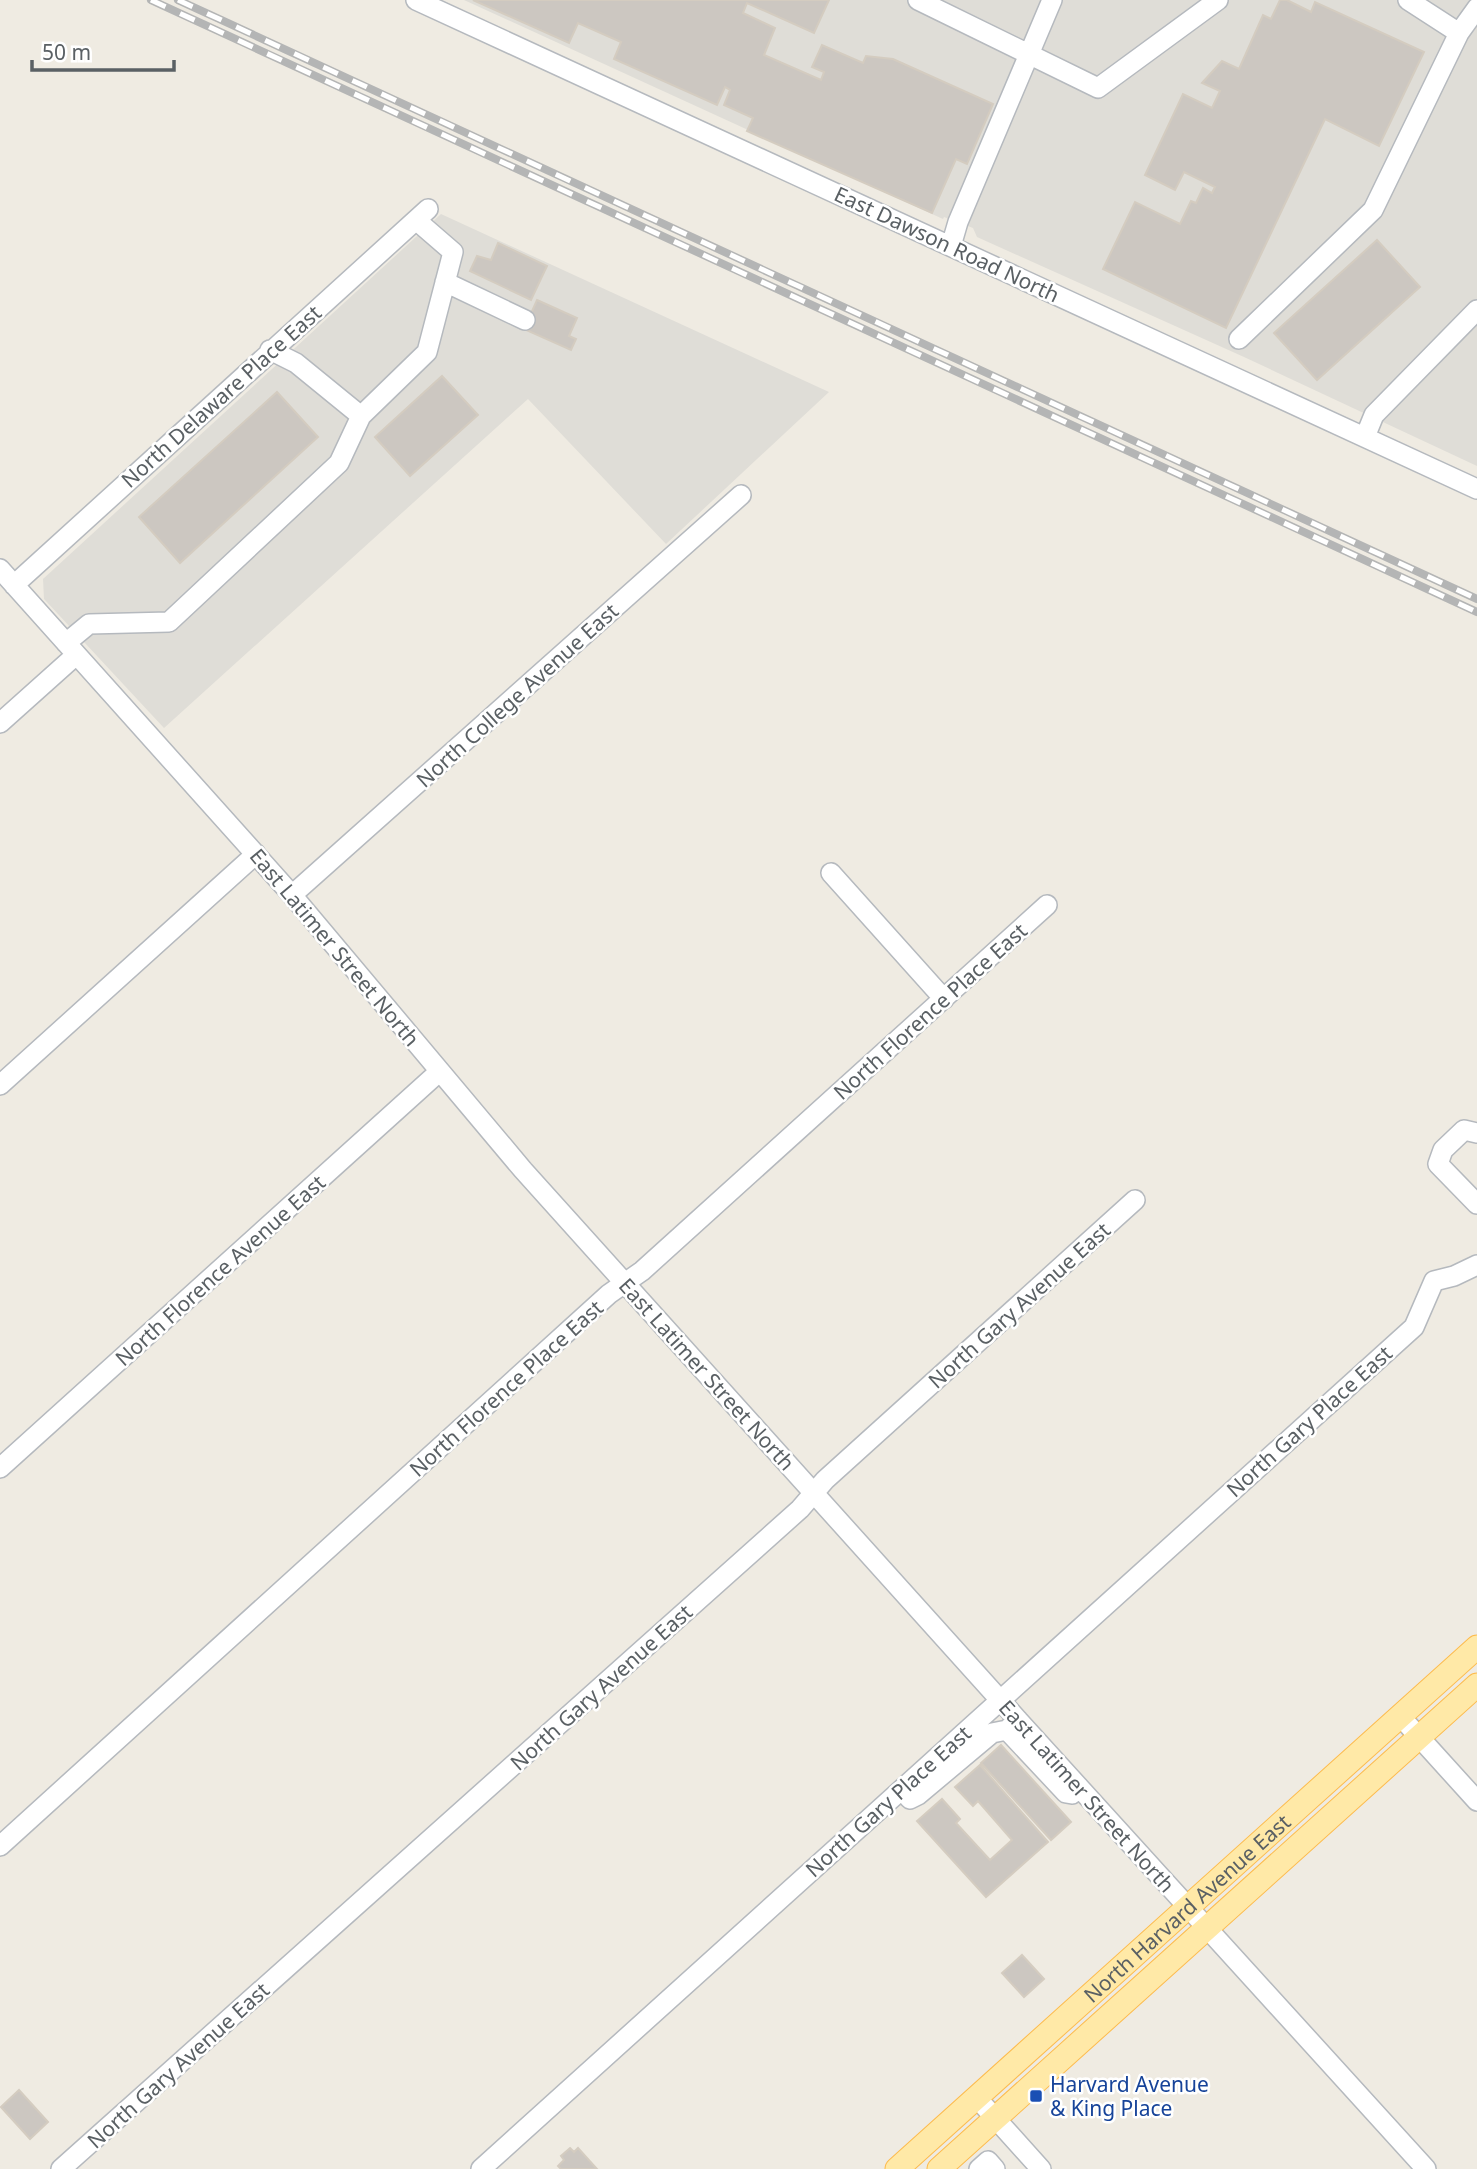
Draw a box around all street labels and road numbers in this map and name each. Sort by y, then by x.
street label: East Dawson Road North [830,179,1064,309]
street label: North Delaware Place East [115,298,327,493]
street label: North College Avenue East [410,596,624,793]
street label: East Latimer Street North [244,842,426,1052]
street label: North Florence Place East [827,916,1033,1105]
street label: North Florence Avenue East [109,1168,331,1372]
street label: North Gary Avenue East [922,1216,1116,1394]
street label: East Latimer Street North [613,1272,801,1476]
street label: North Florence Place East [403,1293,609,1482]
street label: North Gary Place East [1220,1339,1398,1503]
street label: North Gary Avenue East [504,1598,698,1776]
street label: East Latimer Street North [993,1694,1181,1898]
street label: North Gary Place East [799,1719,977,1883]
street label: North Harvard Avenue East [1078,1807,1297,2008]
street label: North Gary Avenue East [81,1976,275,2154]

